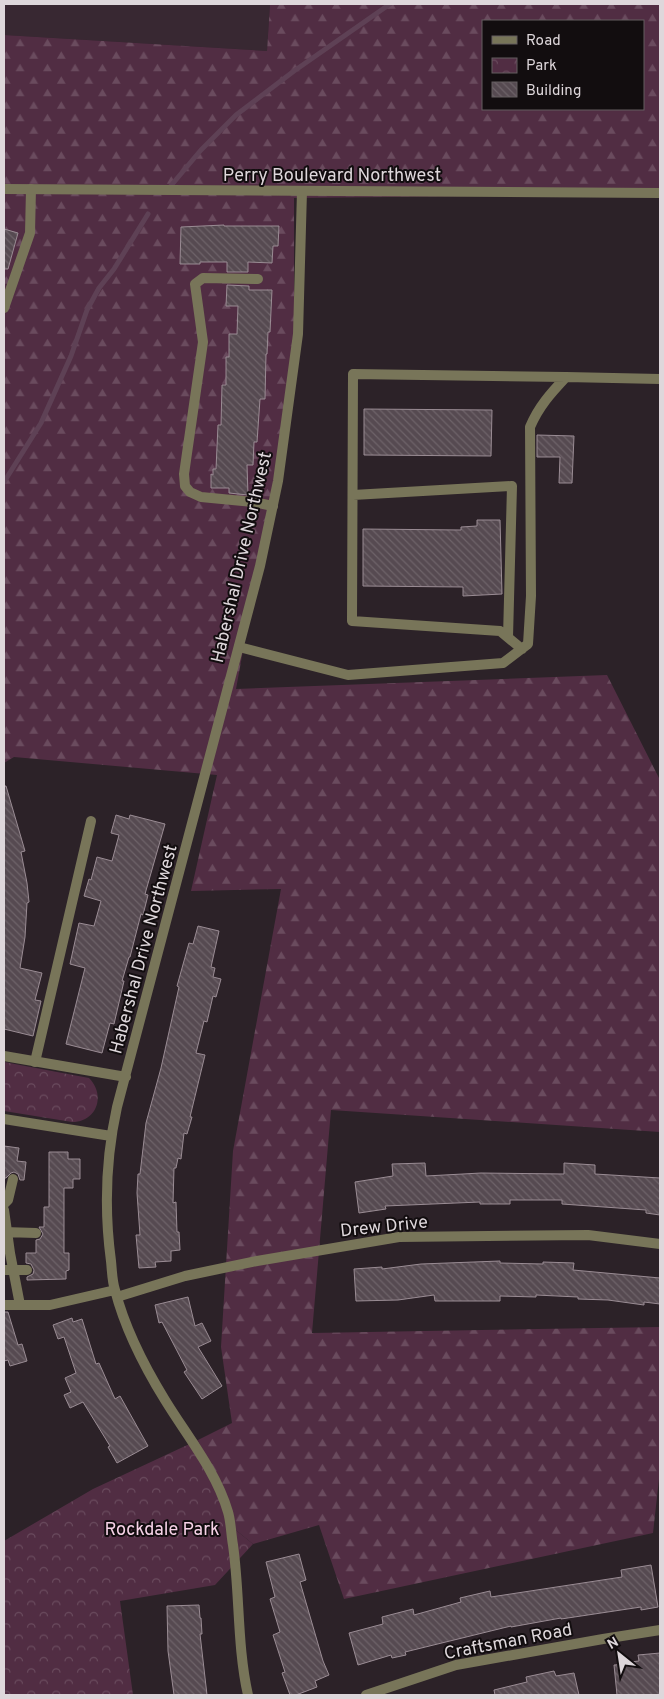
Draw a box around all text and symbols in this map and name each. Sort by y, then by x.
legend [482,20,644,110]
text: Road [526,32,561,51]
text: Park [526,57,557,76]
text: Building [526,82,581,101]
street label: Perry Boulevard Northwest [223,165,441,188]
street label: Habershal Drive Northwest [207,449,278,665]
street label: Habershal Drive Northwest [105,842,184,1057]
street label: Drew Drive [339,1211,429,1244]
park label: Rockdale Park [104,1519,220,1542]
street label: Craftsman Road [442,1619,574,1666]
north arrow [594,1629,644,1679]
text: N [605,1634,622,1654]

